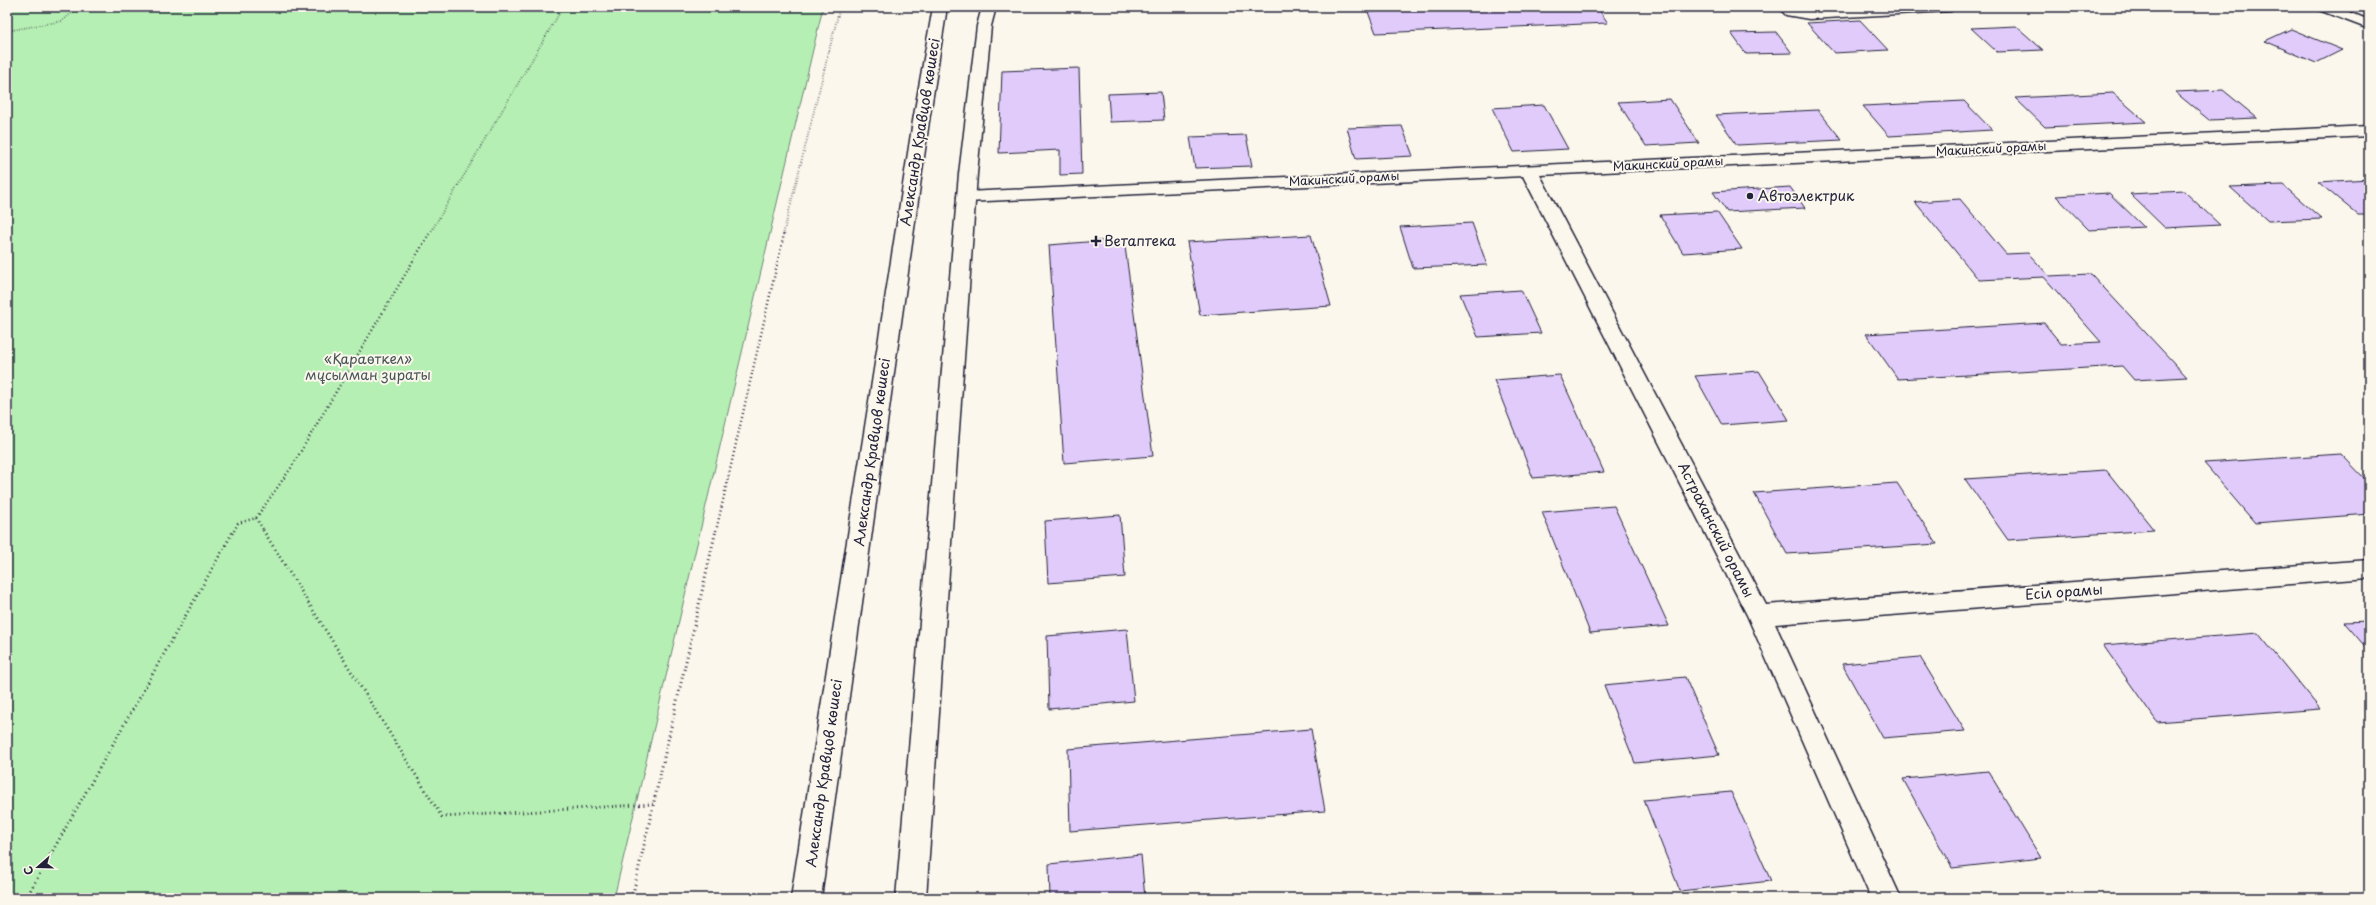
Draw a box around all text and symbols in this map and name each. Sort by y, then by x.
street label: Александр Кравцов көшесі [894,37,945,227]
street label: Макинский орамы [1935,136,2047,160]
street label: Макинский орамы [1612,151,1724,175]
street label: Макинский орамы [1288,166,1400,190]
place label: Автоэлектрик [1758,185,1855,206]
marker: Автоэлектрик [1745,191,1755,201]
place label: Ветаптека [1104,230,1176,251]
marker: Ветаптека [1091,236,1101,246]
park label: «Қараөткел» мұсылман зираты [305,348,431,385]
street label: Александр Кравцов көшесі [848,357,895,547]
street label: Астраханский орамы [1673,459,1760,601]
street label: Есіл орамы [2024,578,2103,605]
street label: Александр Кравцов көшесі [800,678,847,868]
north arrow [18,847,58,887]
text: С [19,864,38,877]

